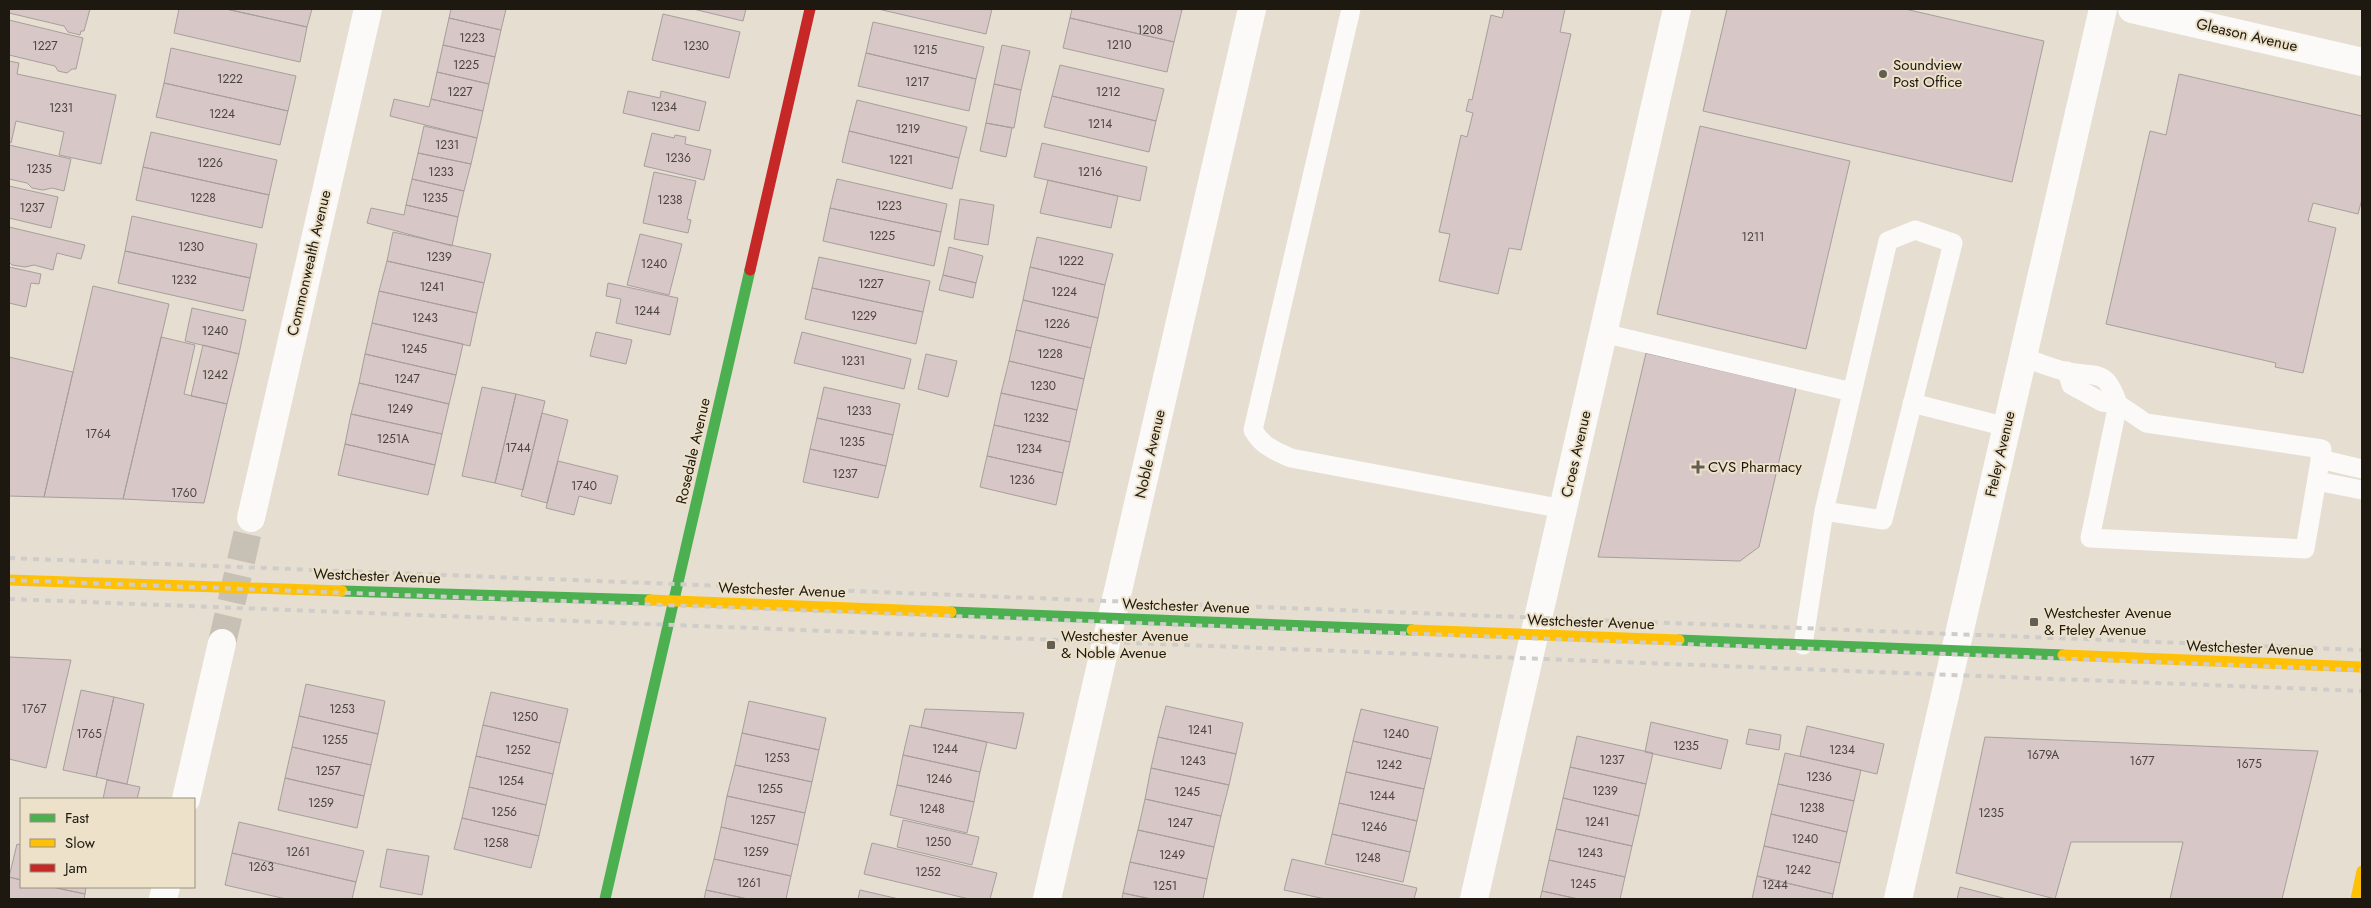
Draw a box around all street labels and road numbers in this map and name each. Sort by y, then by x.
street label: Gleason Avenue [2194,13,2300,57]
street label: Commonwealth Avenue [282,188,337,338]
street label: Rosedale Avenue [670,395,716,506]
street label: Noble Avenue [1129,407,1171,501]
street label: Croes Avenue [1555,408,1597,500]
street label: Fteley Avenue [1979,409,2021,499]
street label: Westchester Avenue [313,563,441,589]
street label: Westchester Avenue [718,577,846,603]
street label: Westchester Avenue [1122,593,1250,619]
street label: Westchester Avenue [1527,609,1655,635]
street label: Westchester Avenue [2186,635,2314,661]

